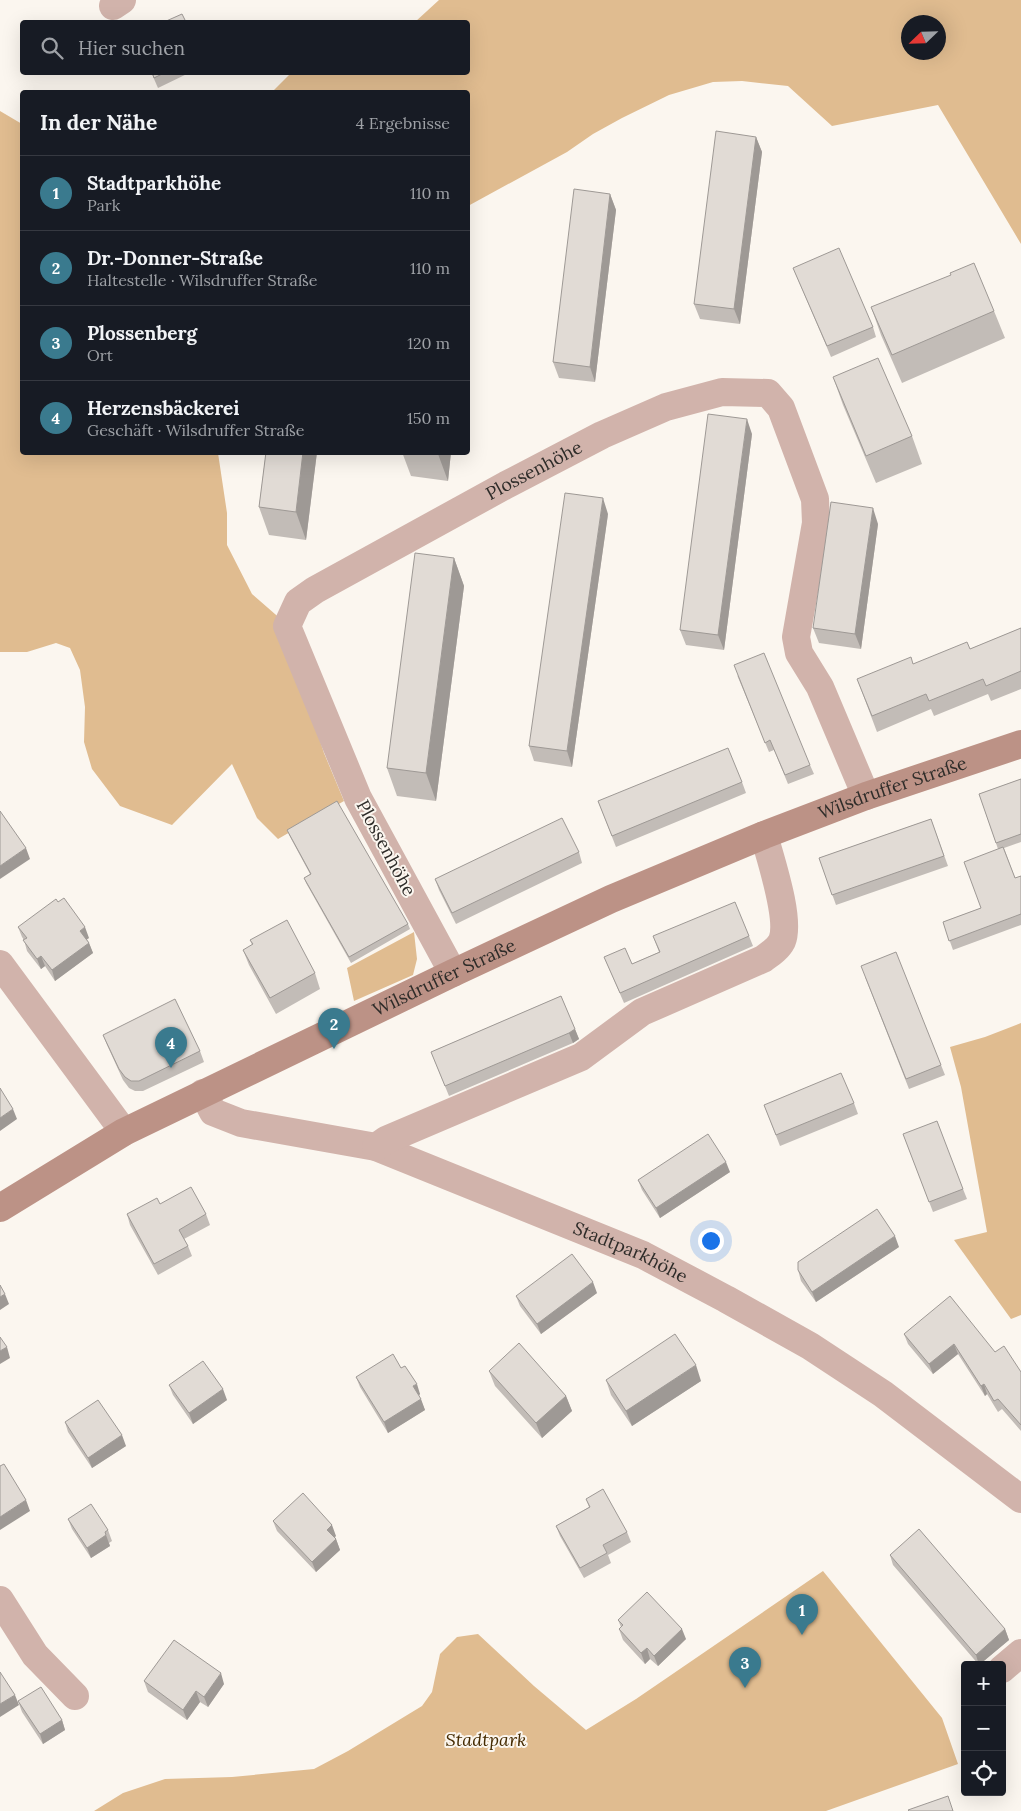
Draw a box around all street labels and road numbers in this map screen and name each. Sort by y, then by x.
street label: Plossenhöhe [482,435,586,505]
street label: Wilsdruffer Straße [815,751,970,824]
street label: Plossenhöhe [352,796,421,900]
street label: Wilsdruffer Straße [369,933,520,1021]
street label: Stadtparkhöhe [570,1216,692,1288]

